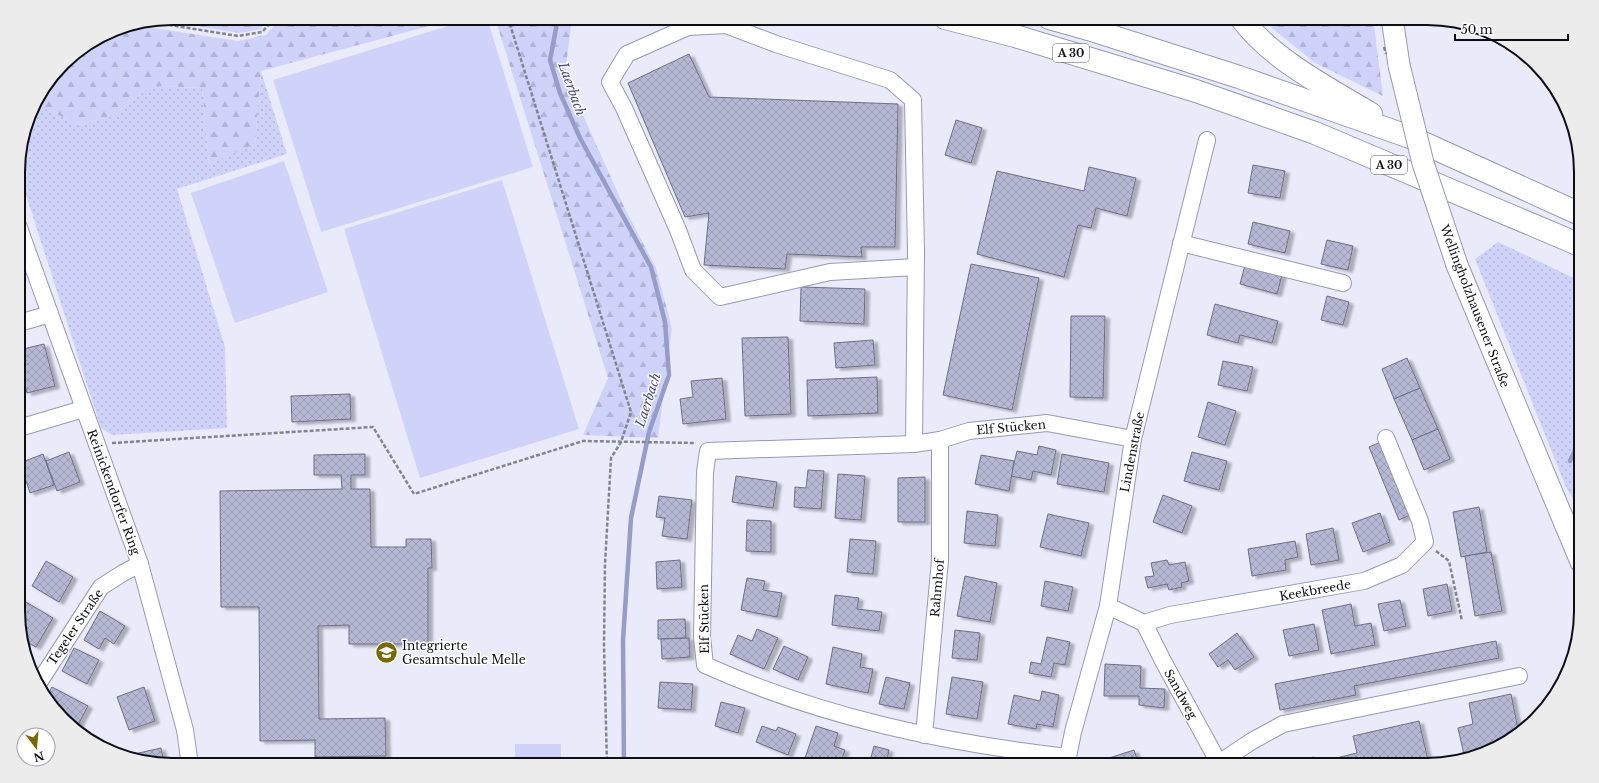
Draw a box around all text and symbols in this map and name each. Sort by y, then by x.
scale bar [1455,16,1568,42]
text: 50 m [1461,22,1493,37]
road number: A 30 [1053,44,1089,62]
water label: Laerbach [554,59,590,118]
road number: A 30 [1371,156,1407,174]
street label: Wellingholzhausener Straße [1437,222,1513,390]
water label: Laerbach [631,371,665,430]
street label: Lindenstraße [1117,410,1147,494]
street label: Elf Stücken [976,416,1046,438]
street label: Reinickendorfer Ring [84,427,144,558]
street label: Rahmhof [927,556,947,618]
street label: Keekbreede [1278,576,1352,604]
street label: Elf Stücken [696,584,712,654]
street label: Tegeler Straße [44,586,106,668]
place label: Integrierte Gesamtschule Melle [402,638,526,667]
school or university icon: Integrierte Gesamtschule Melle [374,639,400,665]
street label: Sandweg [1161,666,1201,722]
north arrow [16,727,56,767]
text: N [31,748,46,765]

